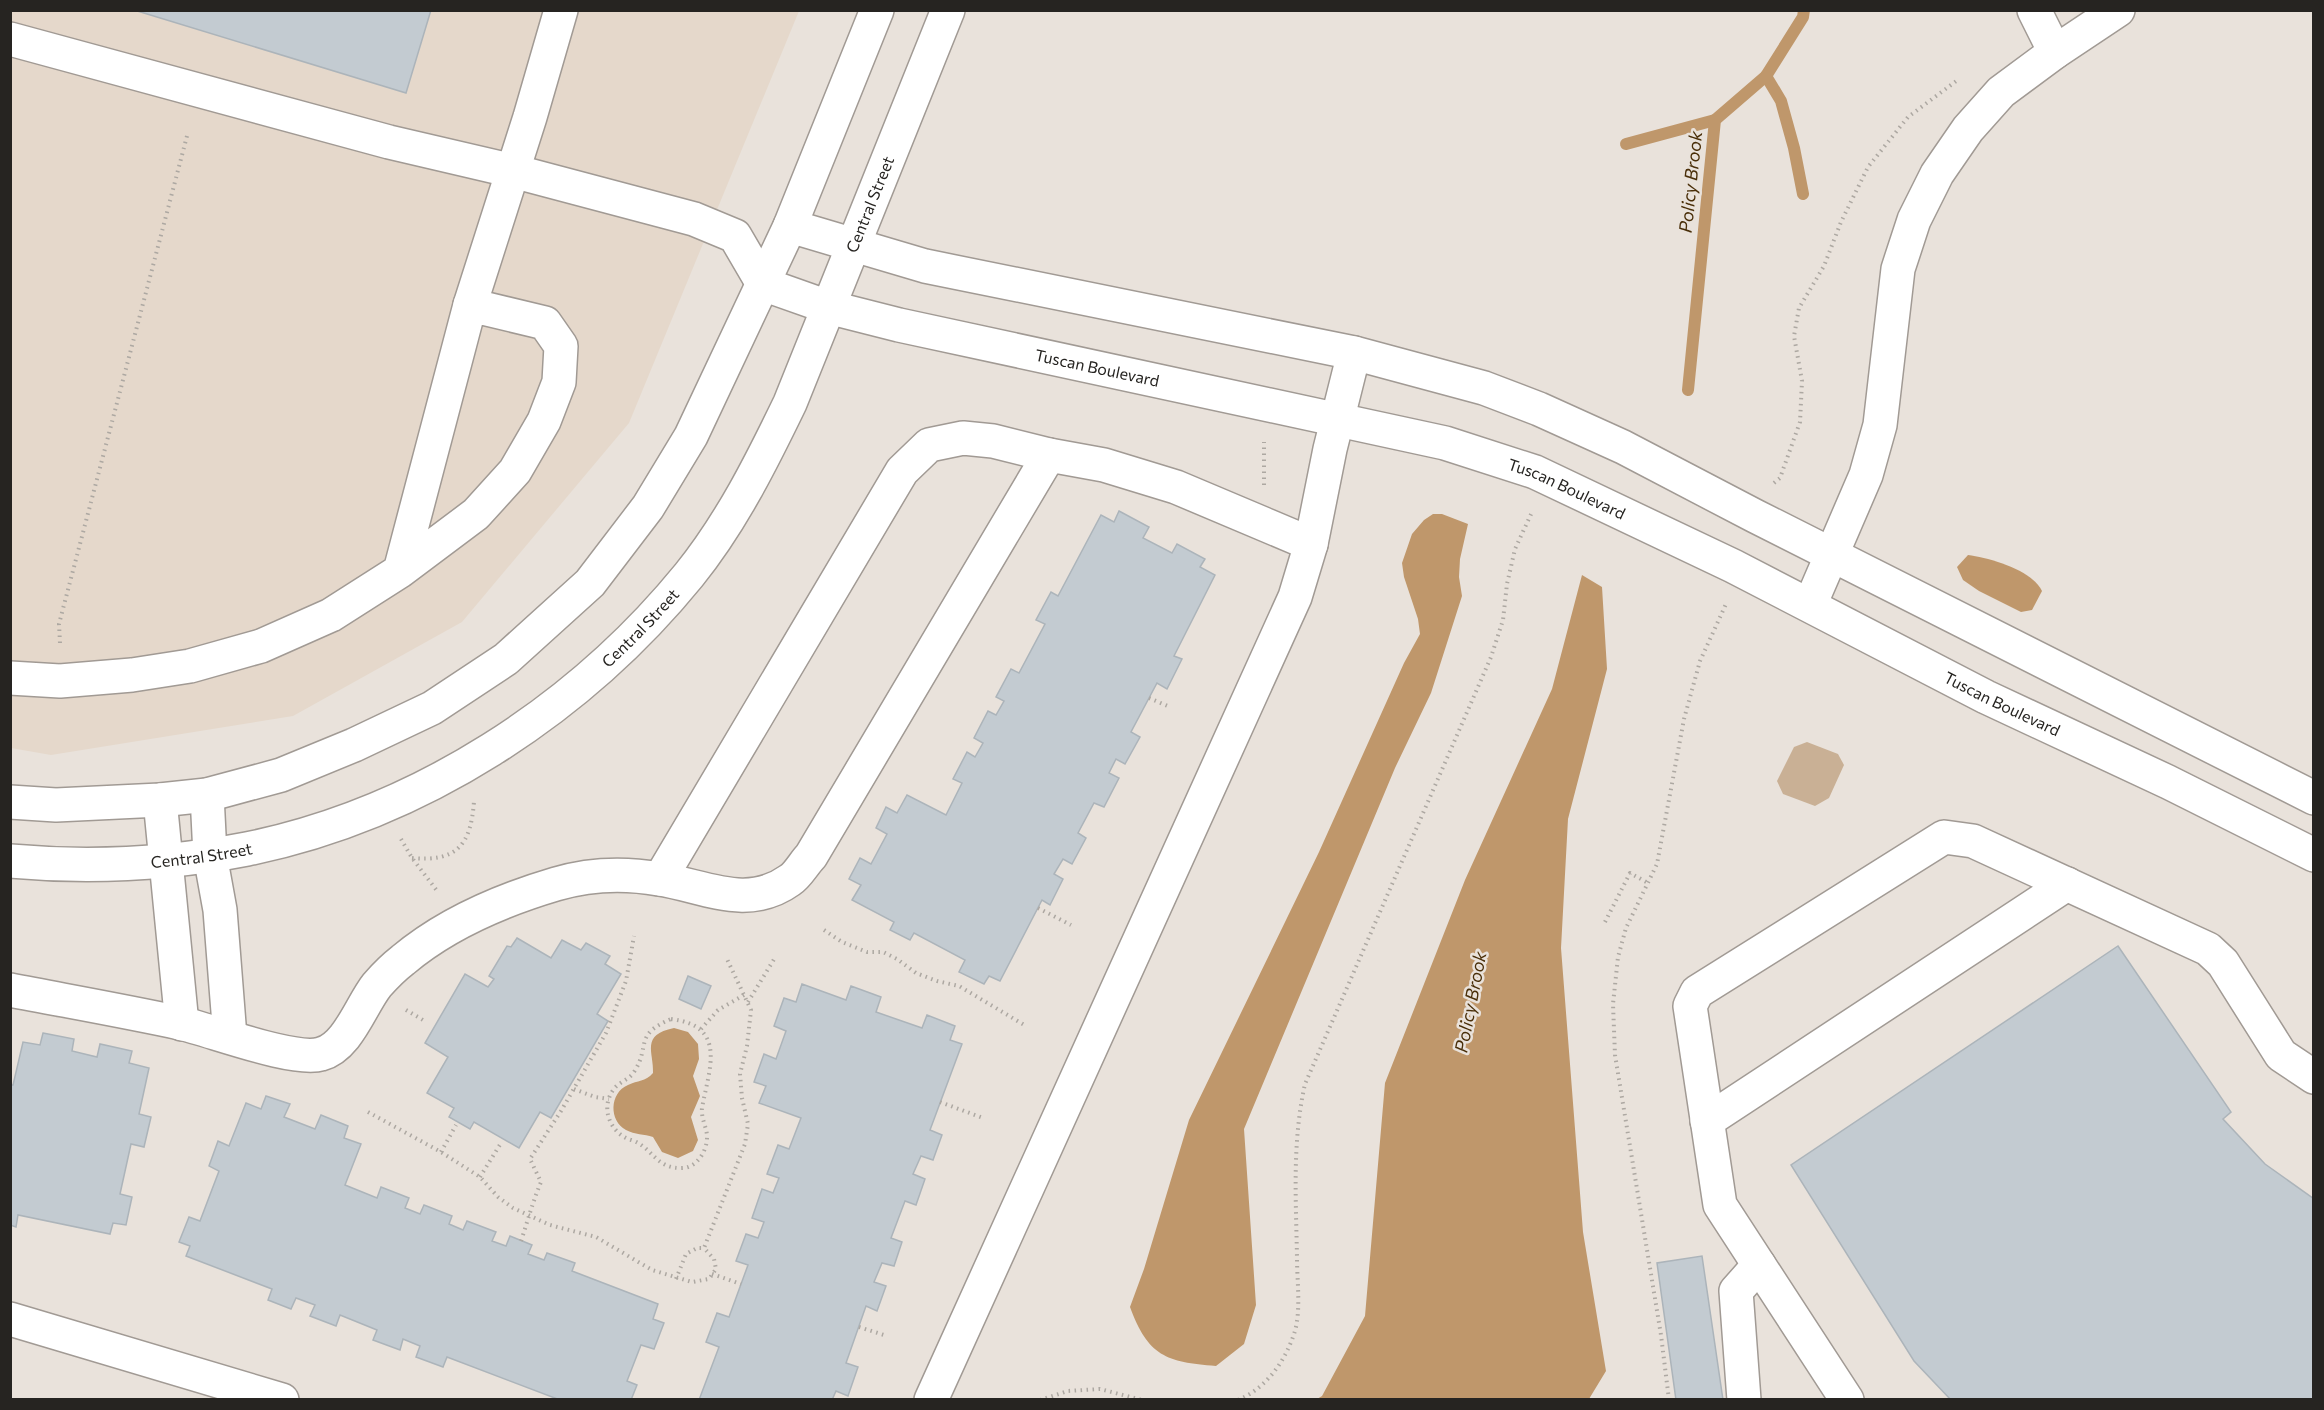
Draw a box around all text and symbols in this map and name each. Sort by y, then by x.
water label: Policy Brook [1674,129,1706,234]
street label: Central Street [841,153,897,255]
street label: Tuscan Boulevard [1033,345,1161,390]
street label: Tuscan Boulevard [1506,454,1629,523]
street label: Central Street [597,584,683,671]
street label: Tuscan Boulevard [1941,667,2064,739]
street label: Central Street [150,838,254,871]
water label: Policy Brook [1449,948,1491,1054]

